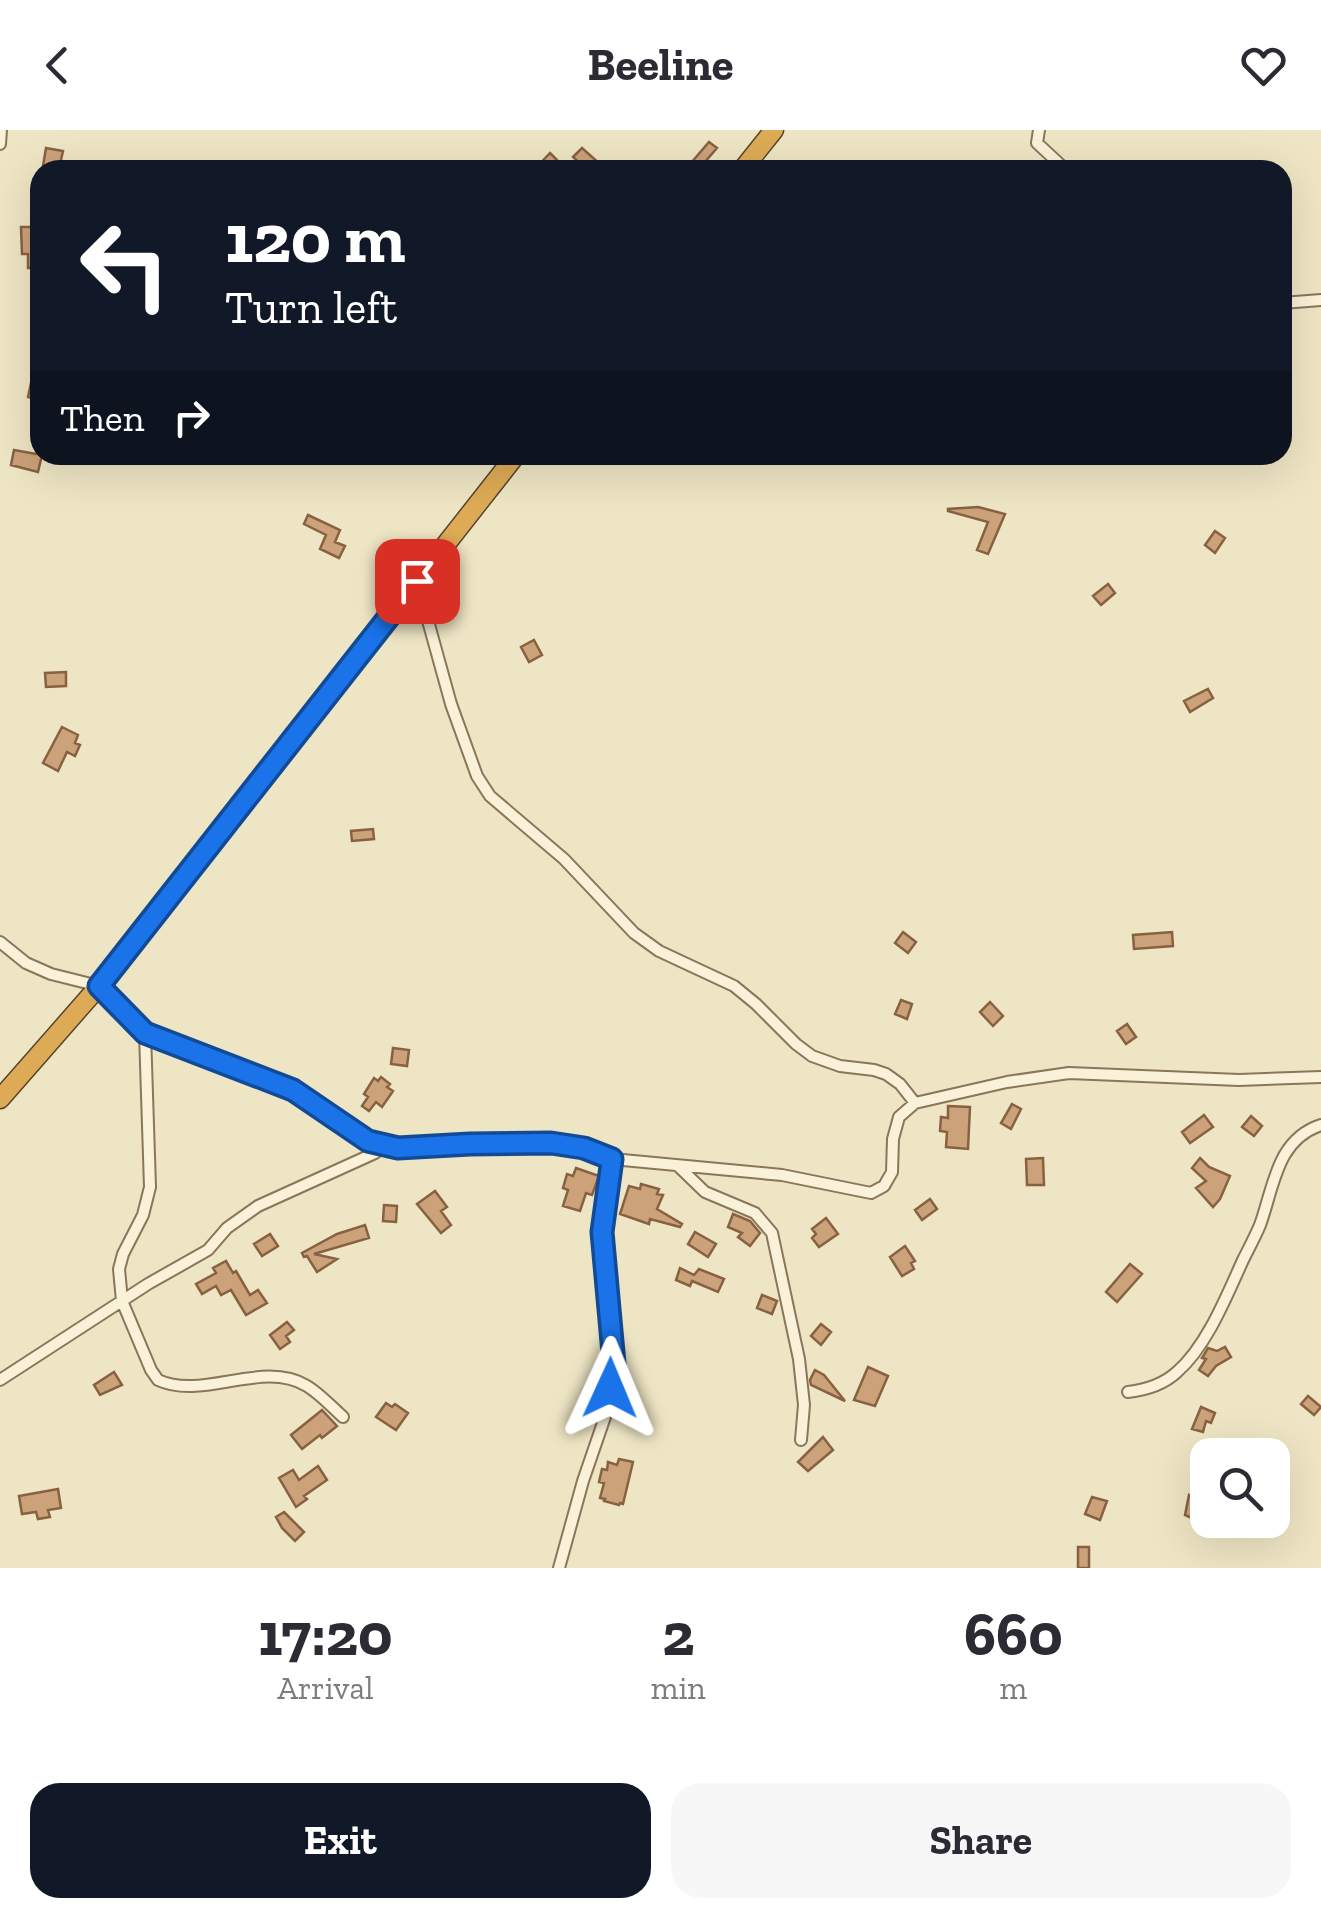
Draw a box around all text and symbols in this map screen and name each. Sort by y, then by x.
icon: back [30,38,85,93]
text: Beeline [587,38,734,92]
icon: heart [1236,38,1291,93]
text: 120 m [225,196,406,280]
icon: left [60,200,190,330]
text: Turn left [225,281,397,335]
icon: right [164,390,219,445]
text: Then [60,395,144,441]
pin [375,539,460,624]
icon: arrive [390,554,445,609]
position arrow [558,1336,662,1440]
map controls [1190,1438,1290,1538]
button: search [1190,1438,1290,1538]
text: 17:20 [258,1598,393,1670]
text: 2 [662,1598,694,1670]
text: 660 [964,1598,1063,1670]
text: Arrival [277,1669,374,1707]
text: min [651,1669,706,1707]
text: m [1000,1669,1027,1707]
button: Exit [30,1783,651,1898]
button: Share [671,1783,1291,1898]

